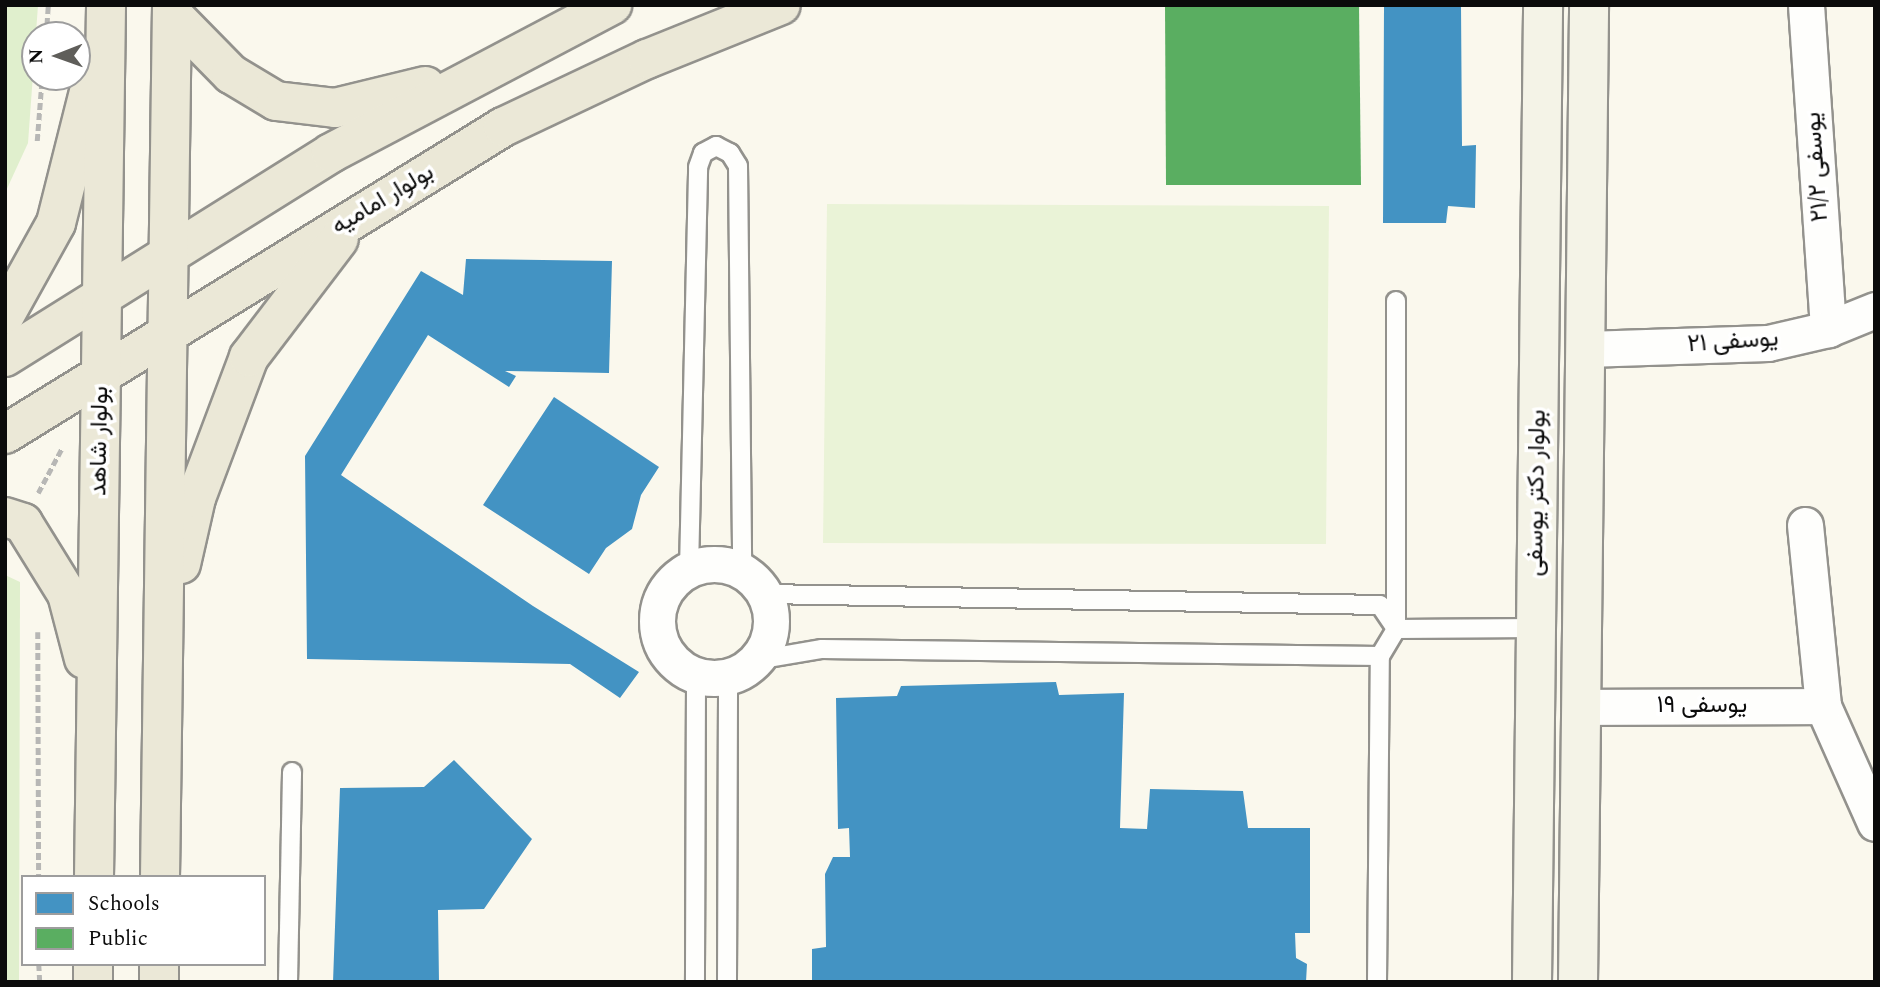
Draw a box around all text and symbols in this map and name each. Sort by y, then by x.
north arrow [21,21,91,91]
text: N [22,48,51,64]
street label: یوسفی ۲۱/۲ [1799,111,1835,223]
street label: بولوار امامیه [327,158,439,242]
street label: یوسفی ۲۱ [1686,324,1780,360]
street label: بولوار شاهد [85,386,115,496]
street label: بولوار دکتر یوسفی [1521,409,1553,577]
street label: یوسفی ۱۹ [1657,692,1747,720]
legend [21,875,266,966]
text: Schools [88,888,160,920]
text: Public [88,923,148,955]

